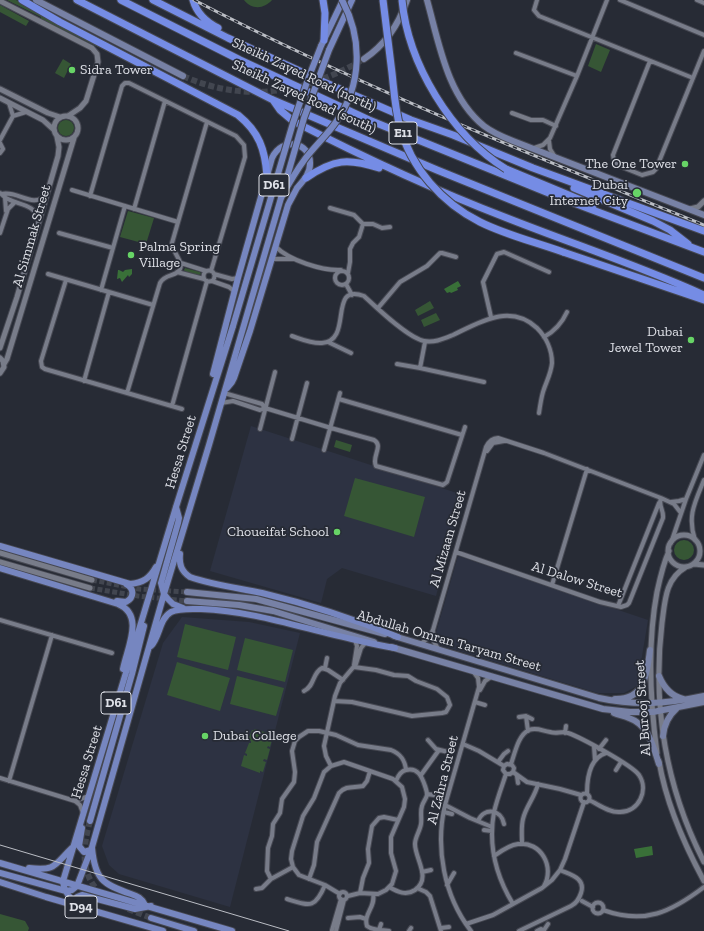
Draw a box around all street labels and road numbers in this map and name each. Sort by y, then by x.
street label: Sheikh Zayed Road (north) [229,34,379,116]
street label: Sheikh Zayed Road (south) [229,56,379,138]
road number: E11 [389,122,417,144]
road number: D61 [259,174,289,196]
street label: Al Simmak Street [9,183,55,289]
street label: Hessa Street [162,413,200,491]
street label: Al Mizaan Street [426,488,470,590]
street label: Al Dalow Street [530,558,624,602]
street label: Abdullah Omran Taryam Street [355,607,543,675]
street label: Al Burooj Street [631,659,655,757]
road number: D61 [101,692,131,714]
street label: Hessa Street [68,723,106,801]
street label: Al Zahra Street [424,734,462,826]
road number: D94 [65,896,97,918]

